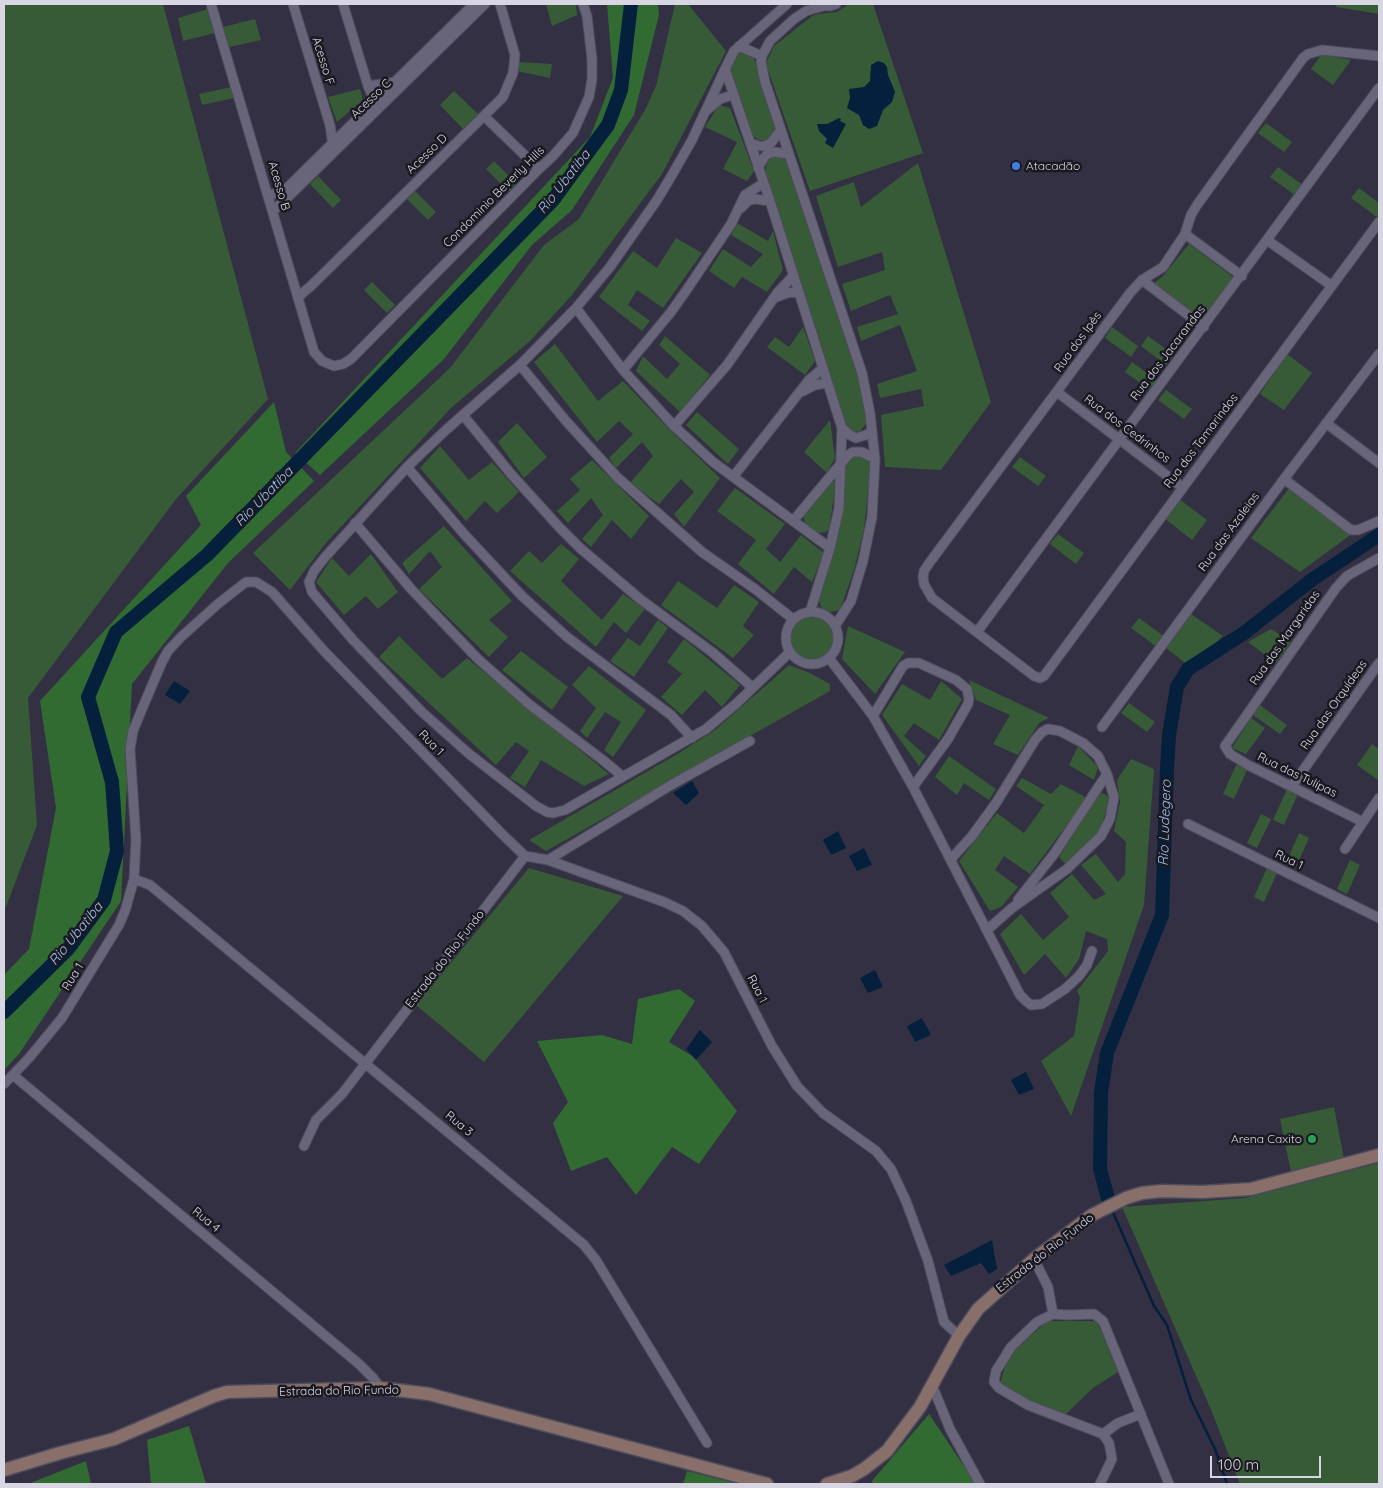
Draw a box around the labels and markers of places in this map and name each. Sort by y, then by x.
place label: Atacadão [1026,159,1080,173]
marker: Atacadão [1010,160,1022,172]
place label: Arena Caxito [1231,1132,1302,1146]
marker: Arena Caxito [1306,1133,1318,1145]

